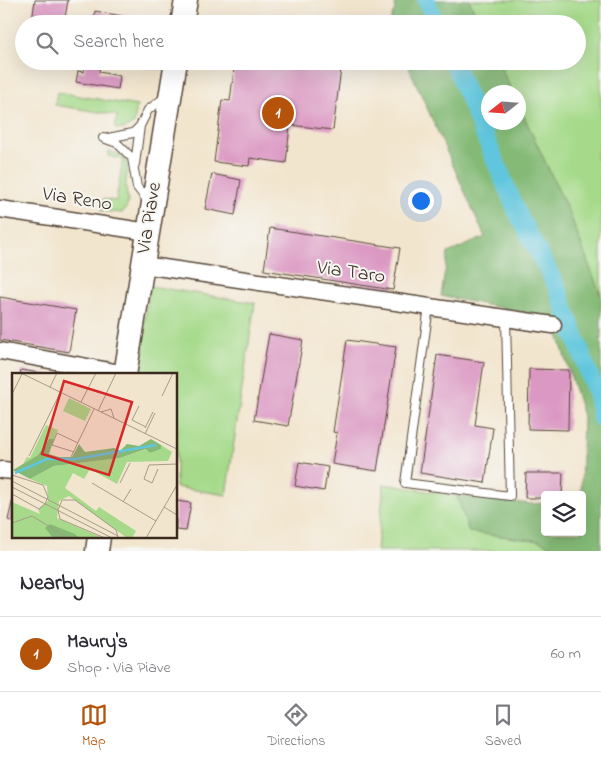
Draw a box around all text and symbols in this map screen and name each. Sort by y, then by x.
search box [15,15,586,70]
icon: search [33,29,61,57]
text: Search here [73,29,164,56]
north arrow [481,85,526,130]
pin: 1 [262,94,294,132]
street label: Via Reno [39,180,114,220]
street label: Via Piave [130,180,170,257]
your location [408,188,434,214]
street label: Via Taro [314,254,387,292]
inset map [12,373,178,538]
map controls [541,491,586,536]
button: layers [541,491,586,536]
text: Nearby [20,569,84,599]
text: Maury's [67,629,128,656]
text: 1 [33,642,39,666]
text: 60 m [551,642,581,666]
text: Shop · Via Piave [67,656,171,680]
tab: Map [80,701,108,752]
tab: Directions [267,701,325,752]
tab: Saved [485,701,521,752]

